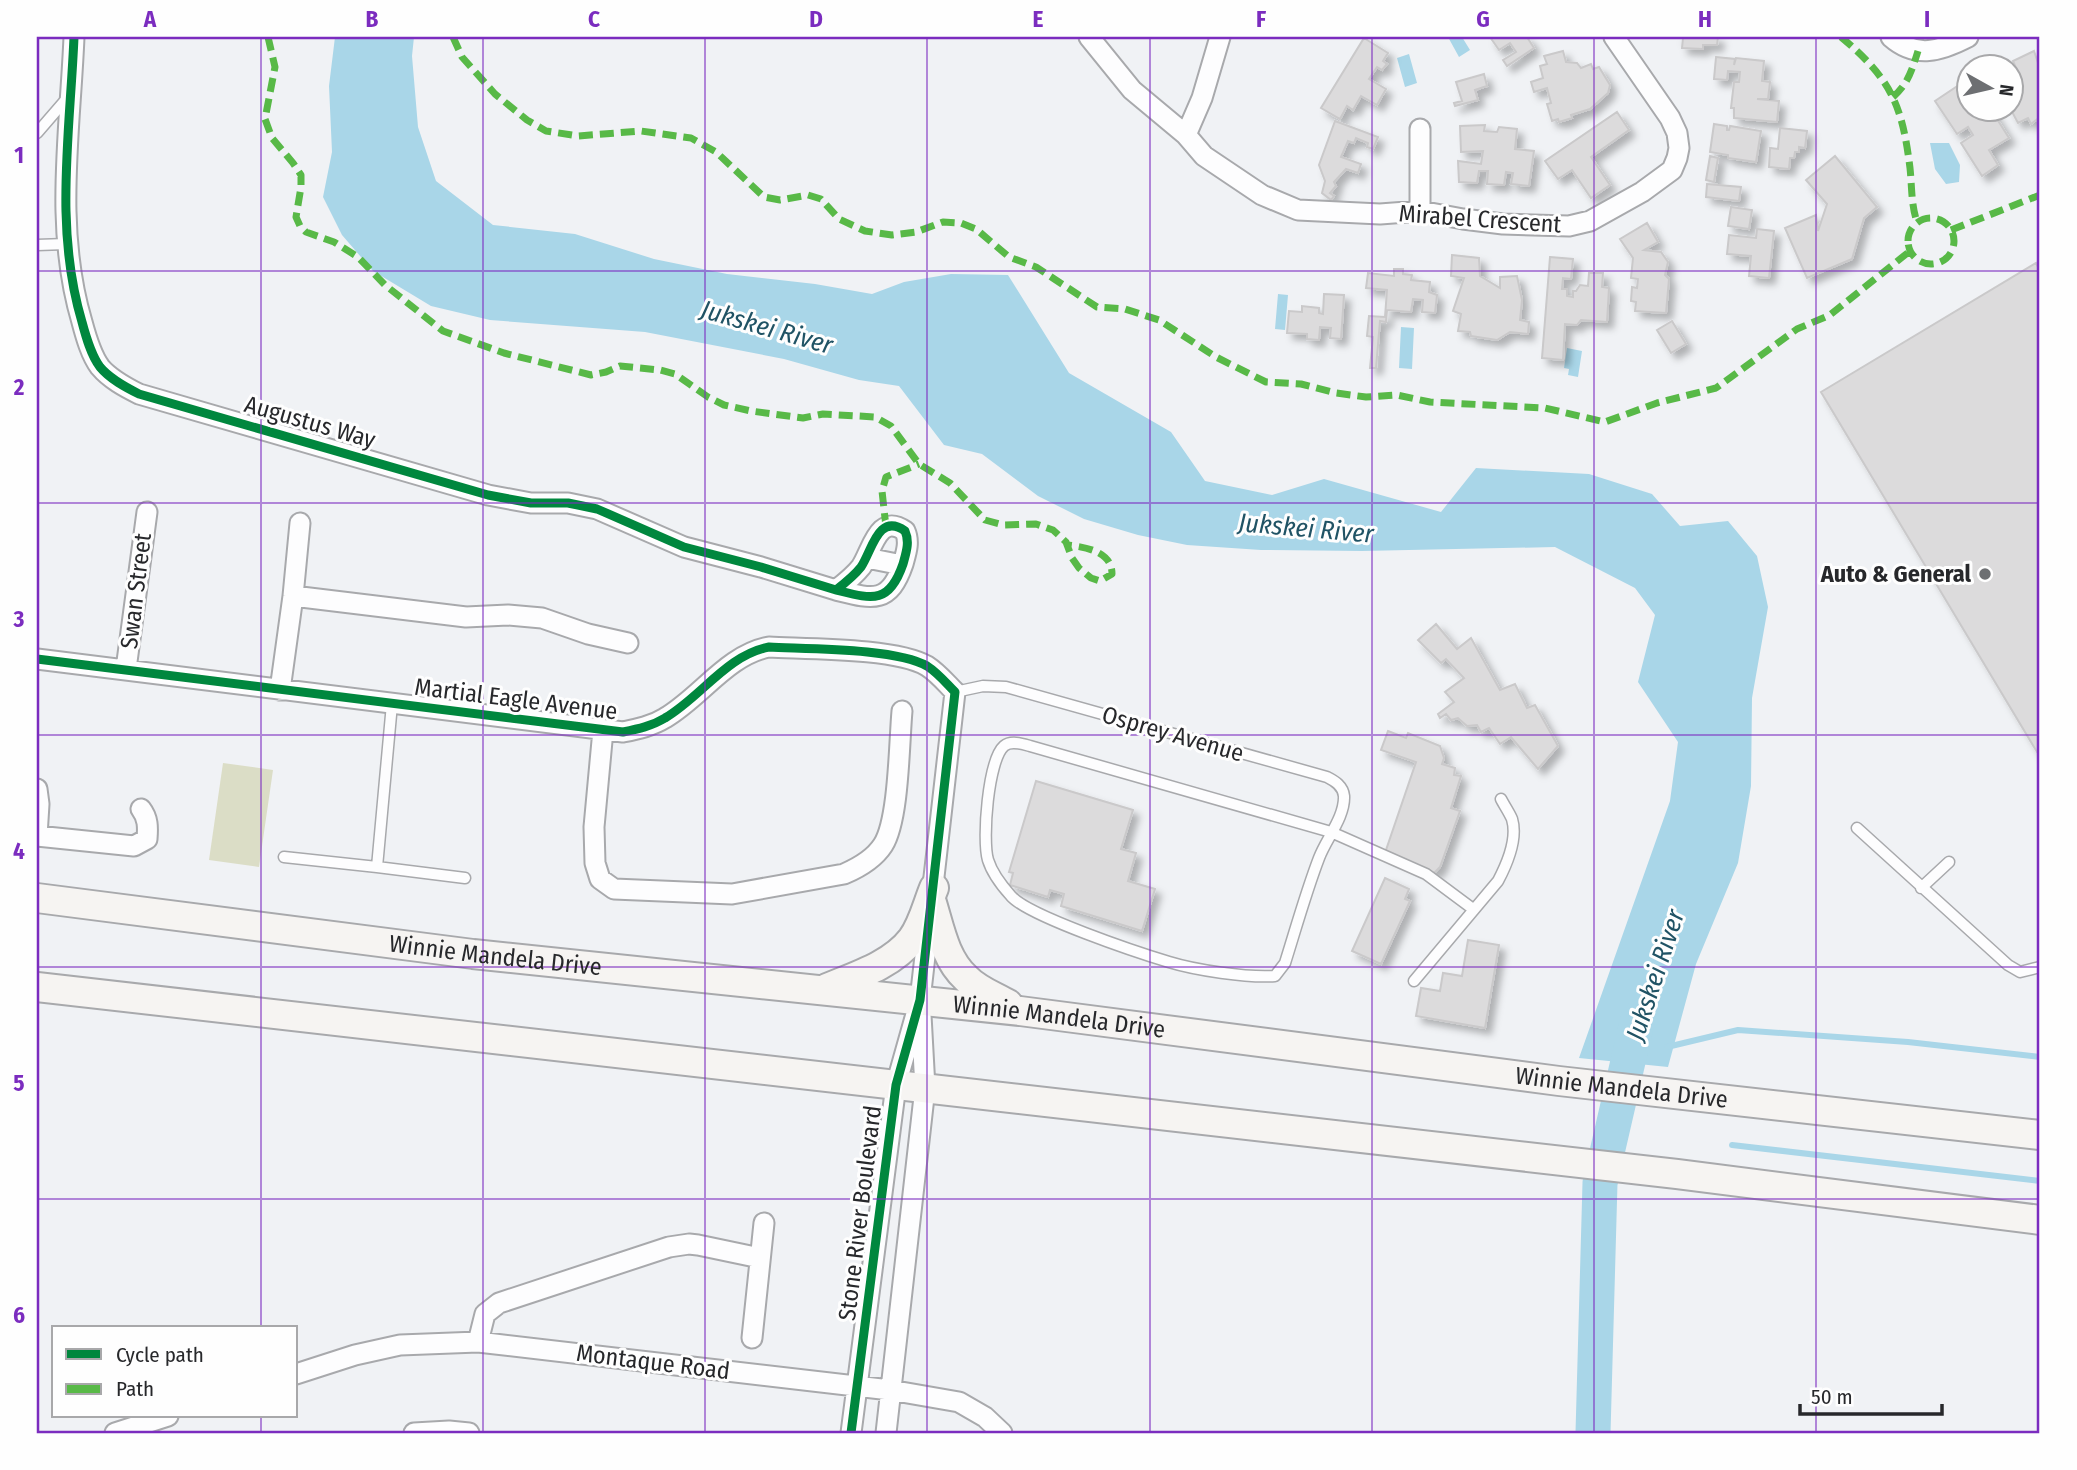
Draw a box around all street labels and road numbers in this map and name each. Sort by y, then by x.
street label: Mirabel Crescent [1398,199,1562,239]
street label: Augustus Way [241,390,379,454]
street label: Swan Street [115,531,157,650]
street label: Martial Eagle Avenue [413,673,619,725]
street label: Osprey Avenue [1099,700,1247,768]
street label: Winnie Mandela Drive [388,929,603,981]
street label: Winnie Mandela Drive [952,990,1167,1044]
street label: Winnie Mandela Drive [1514,1061,1729,1114]
street label: Stone River Boulevard [833,1104,887,1322]
street label: Montaque Road [575,1339,731,1385]

